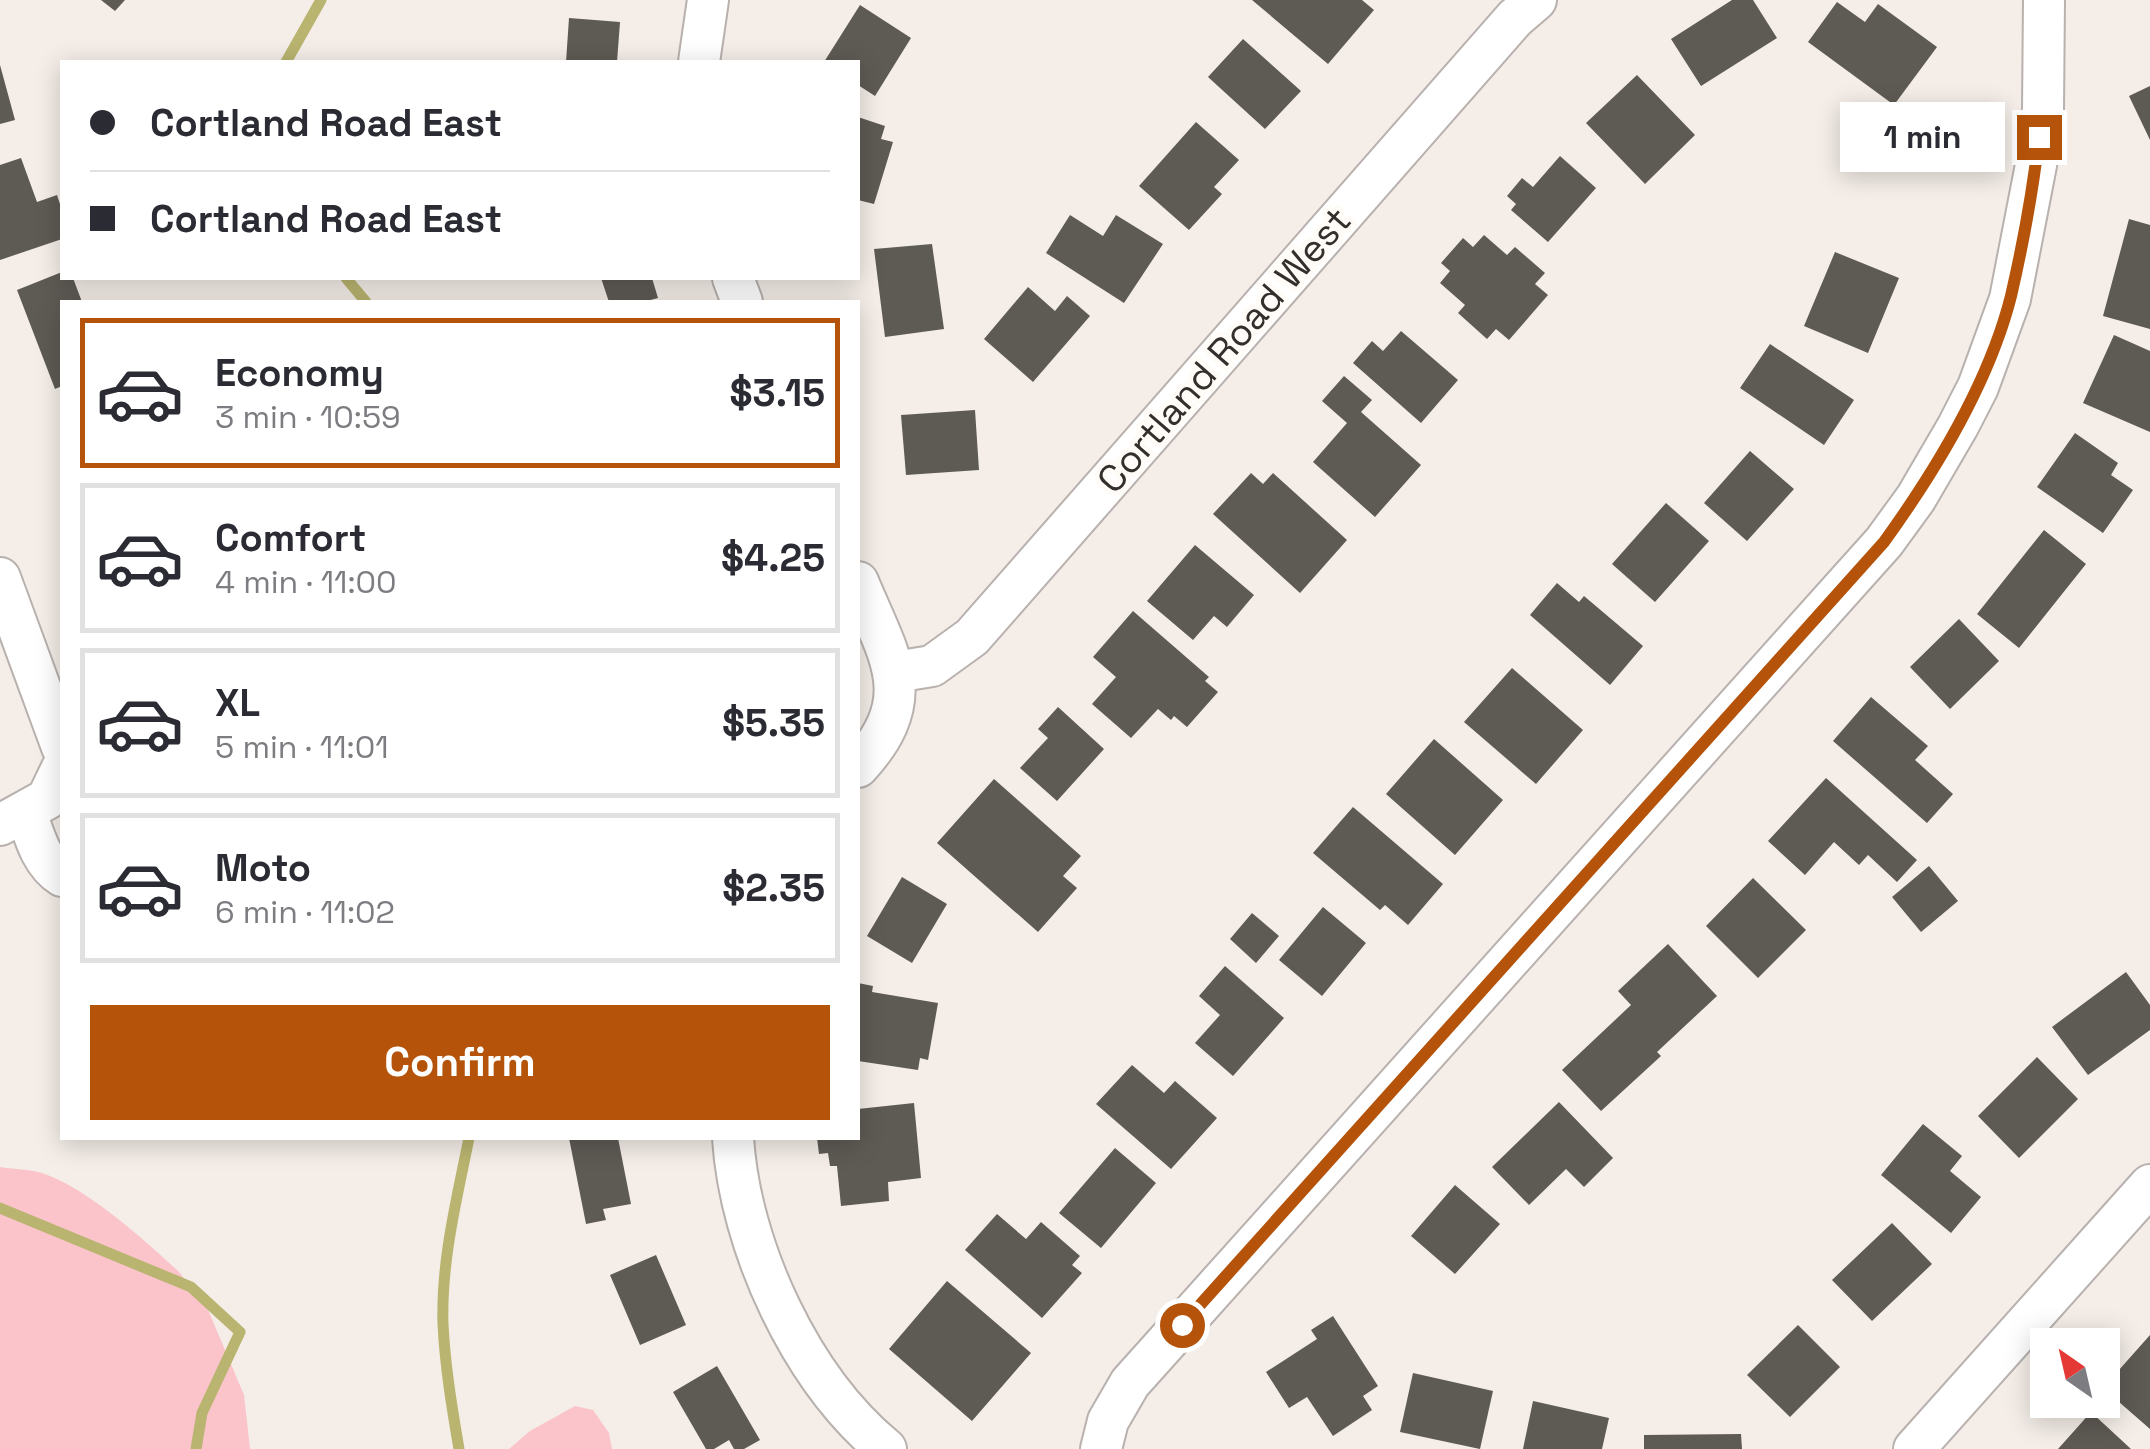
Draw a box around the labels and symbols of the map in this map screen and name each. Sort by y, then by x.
callout: 1 min [1839,102,2004,172]
route end [2017,115,2062,160]
street label: Cortland Road West [1087,197,1361,503]
route start [1160,1303,1205,1348]
north arrow [2030,1328,2120,1418]

